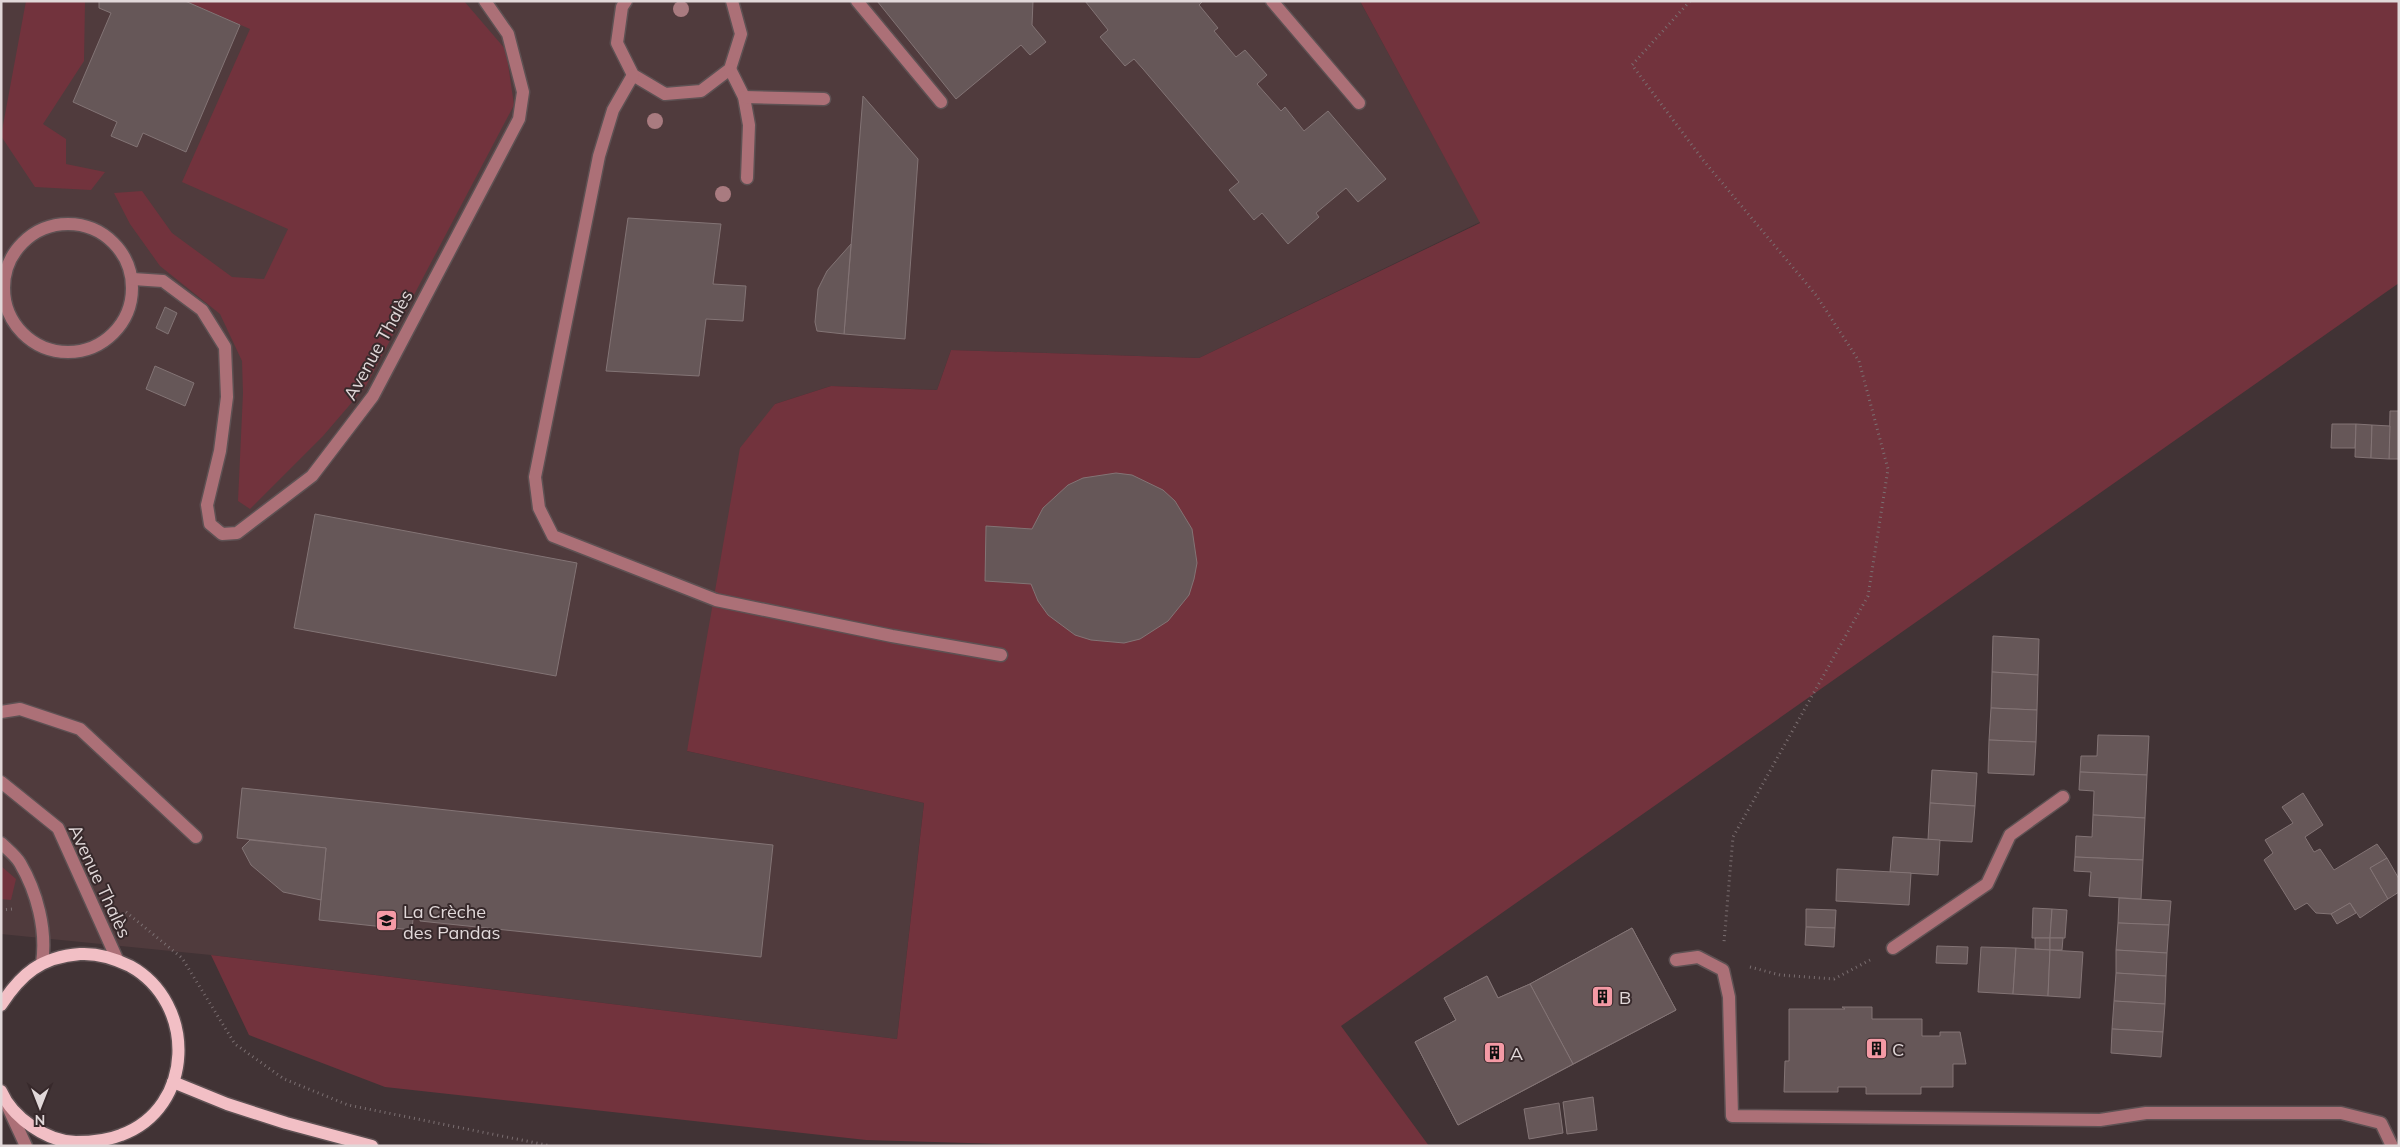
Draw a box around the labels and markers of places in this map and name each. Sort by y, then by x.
place label: La Crèche des Pandas [403,900,500,944]
school or university icon: La Crèche des Pandas [375,909,399,933]
building icon: B [1591,985,1615,1009]
place label: B [1619,986,1631,1009]
building icon: C [1864,1037,1888,1061]
place label: C [1892,1038,1904,1061]
building icon: A [1482,1041,1506,1065]
place label: A [1510,1042,1523,1065]

